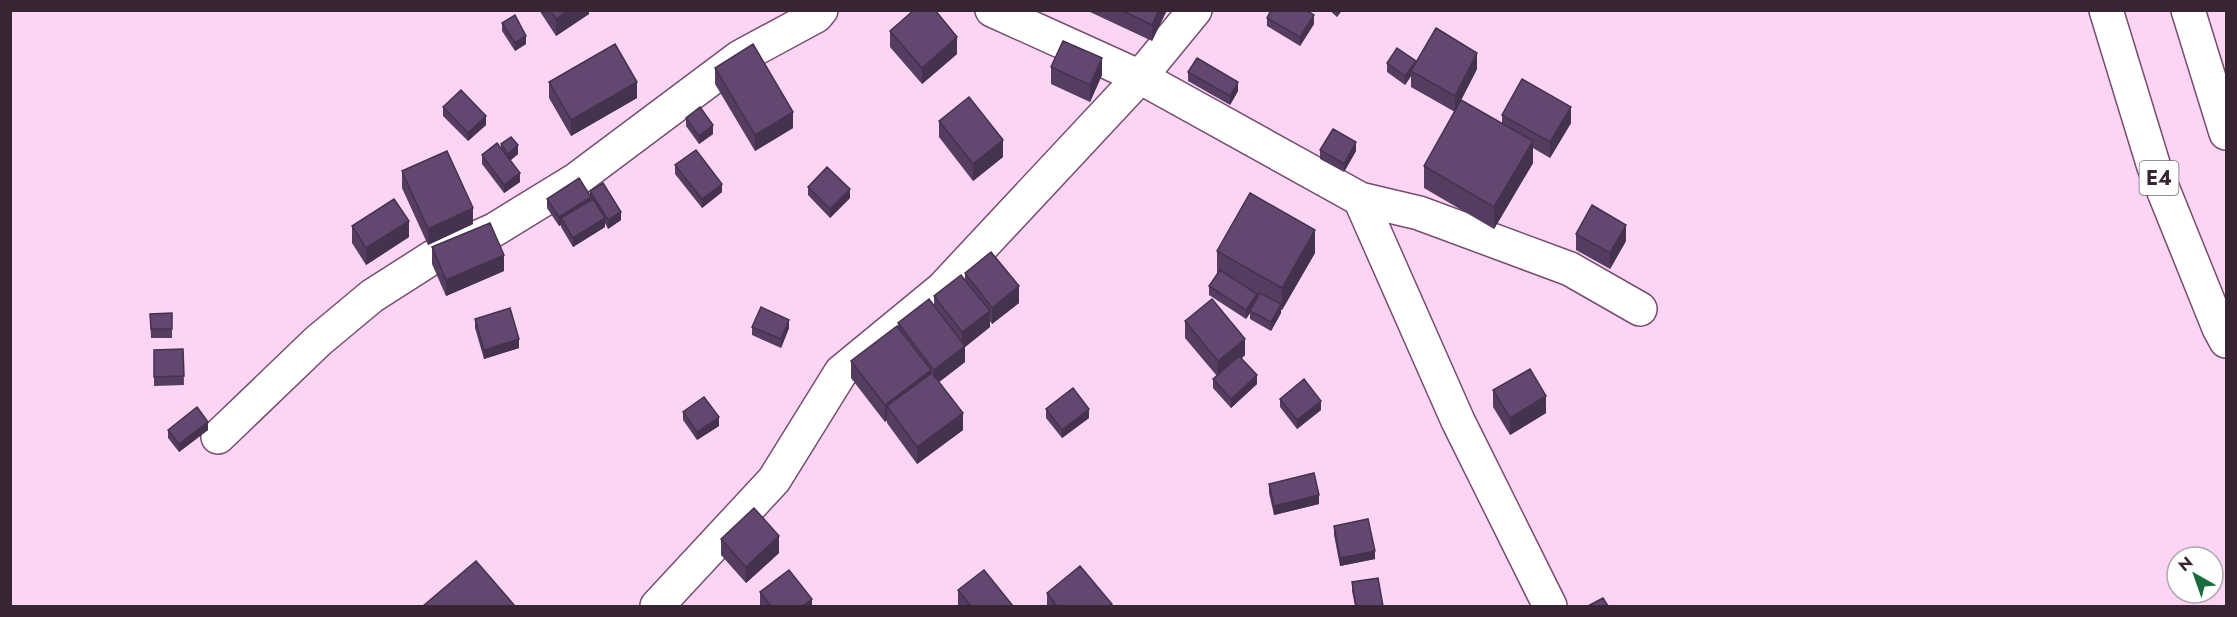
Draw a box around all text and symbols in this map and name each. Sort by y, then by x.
road number: E4 [2140,161,2178,195]
north arrow [2165,545,2225,605]
text: N [2173,551,2198,577]

